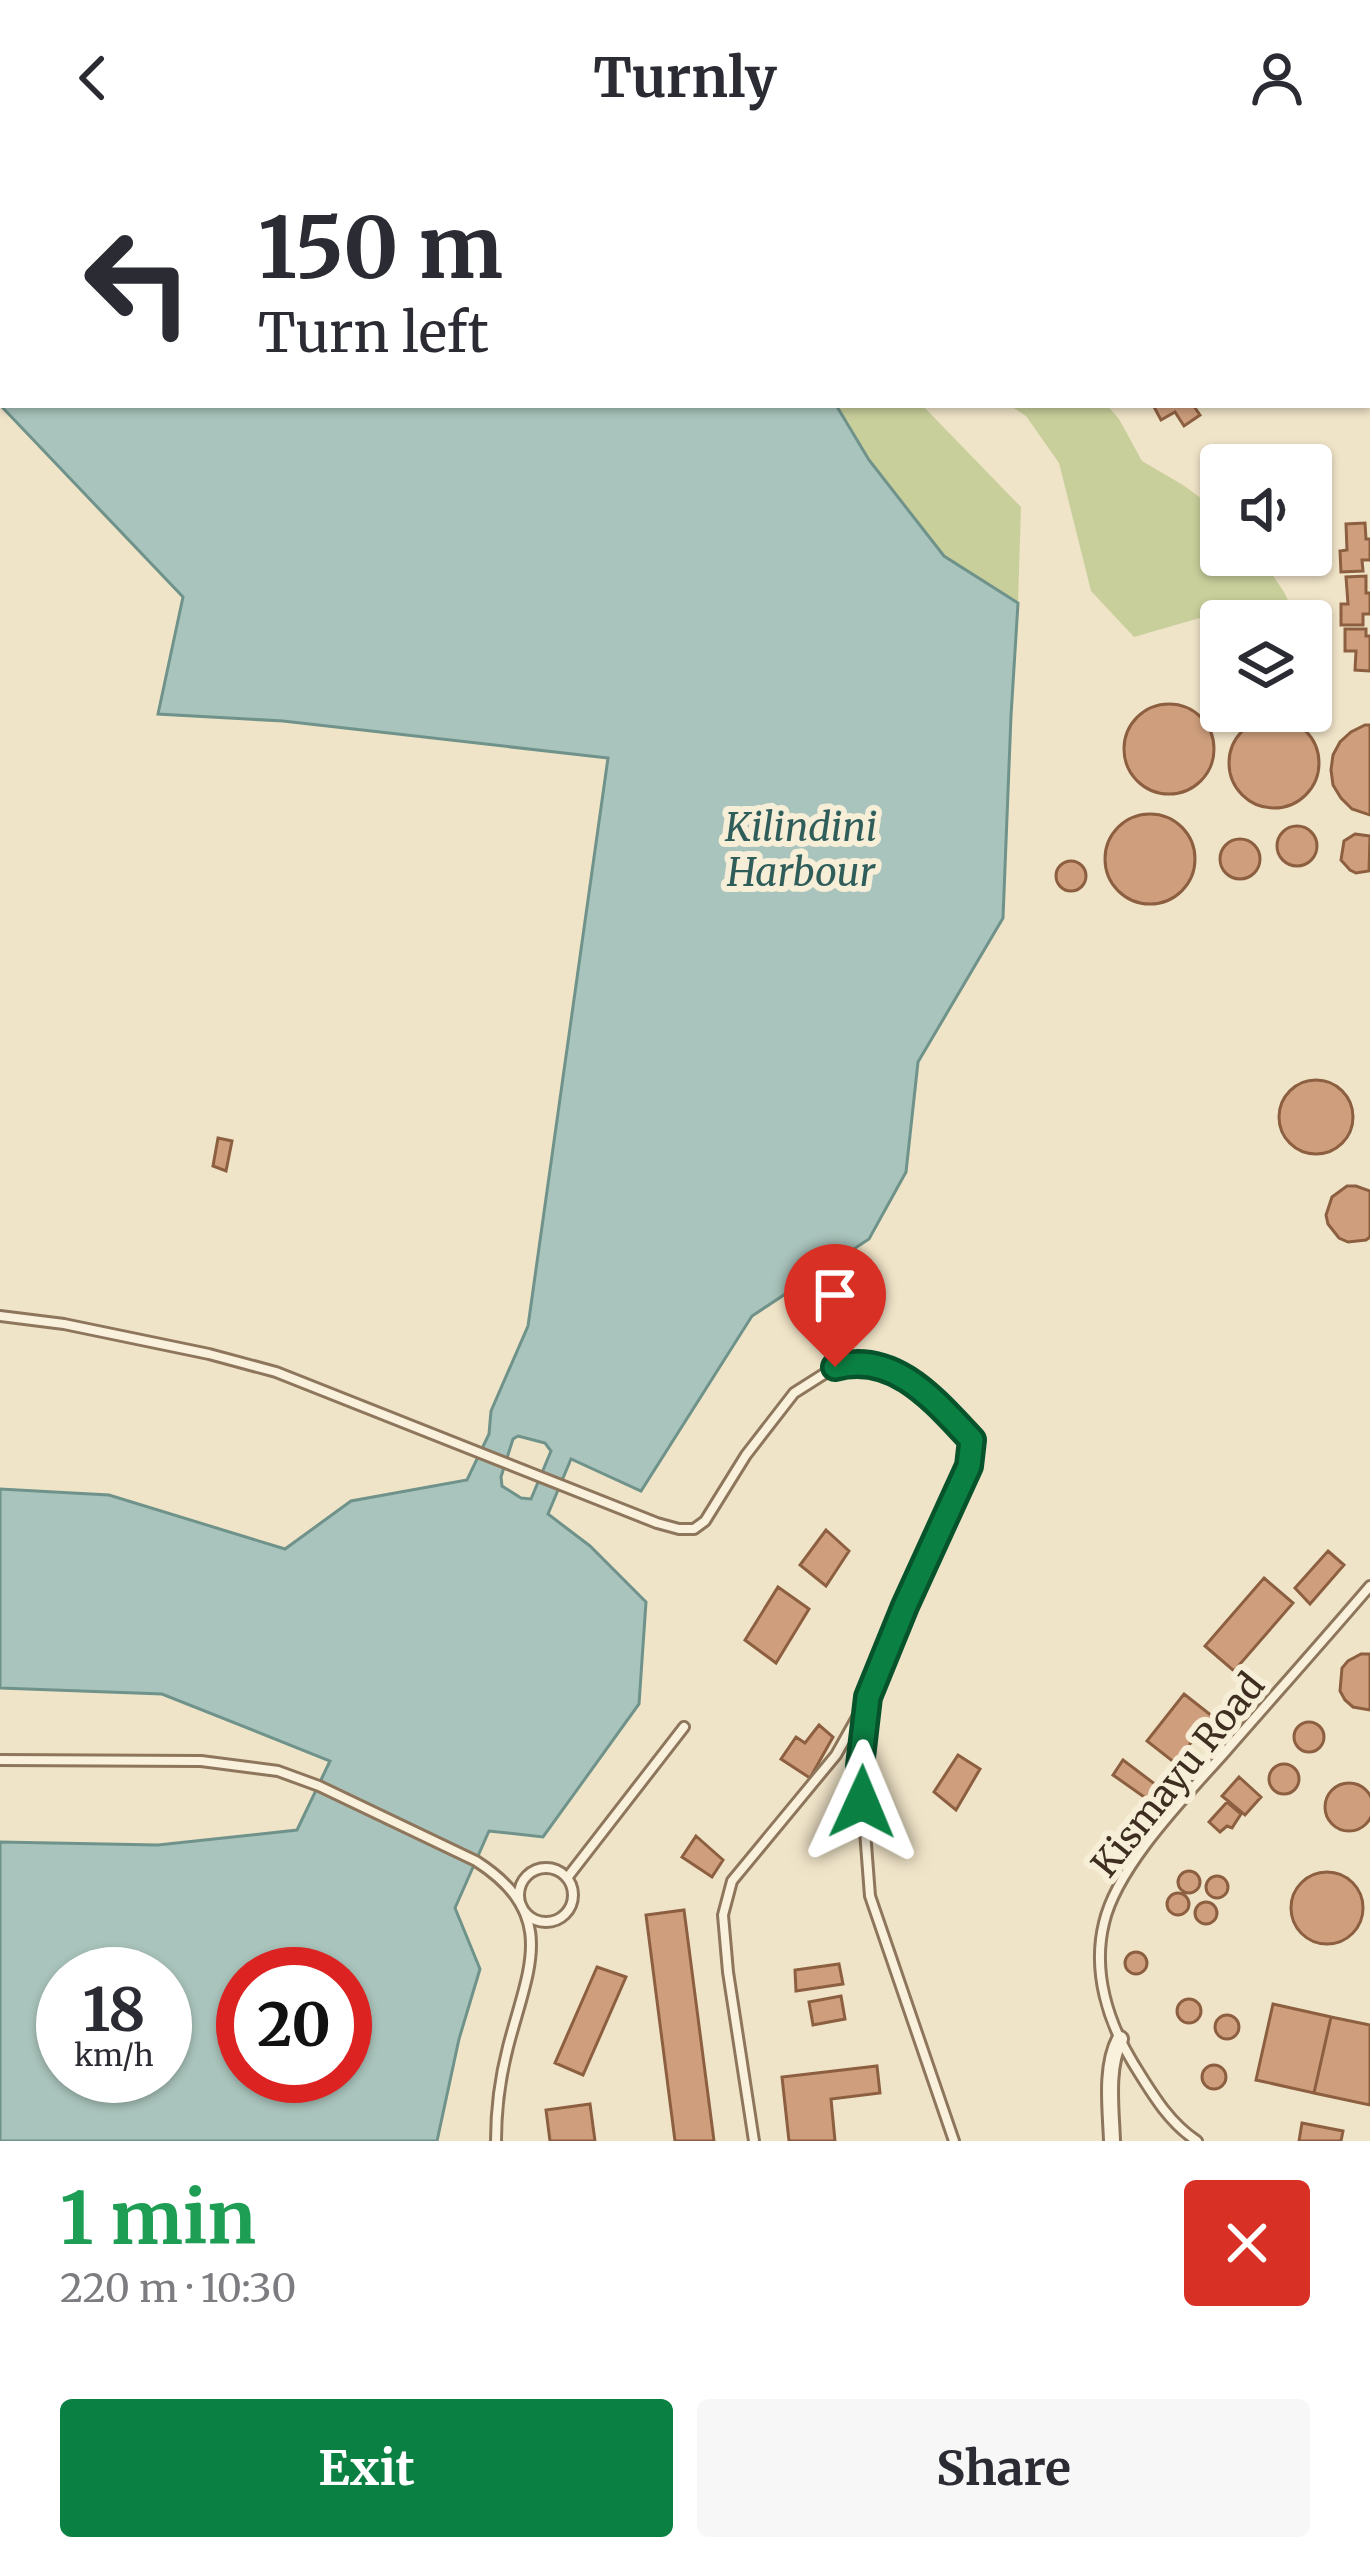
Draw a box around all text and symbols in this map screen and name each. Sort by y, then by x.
text: Turnly [593,44,777,112]
icon: back [60,45,126,111]
icon: person [1244,45,1310,111]
text: 150 m [258,195,503,301]
icon: left [60,204,216,360]
text: Turn left [258,299,489,367]
map controls [1200,444,1332,732]
button: sound [1200,444,1332,576]
button: layers [1200,600,1332,732]
water label: Kilindini Harbour [724,803,877,897]
pin [784,1244,886,1367]
icon: arrive [802,1262,868,1328]
street label: Kismayu Road [1082,1664,1274,1886]
position arrow [799,1739,925,1865]
speed limit sign: 20 [216,1947,372,2103]
text: 18 [82,1972,146,2047]
text: km/h [74,2036,154,2074]
text: 1 min [60,2173,256,2264]
button: close [1184,2180,1310,2306]
text: 220 m · 10:30 [60,2264,296,2313]
button: Exit [60,2399,673,2537]
button: Share [697,2399,1310,2537]

